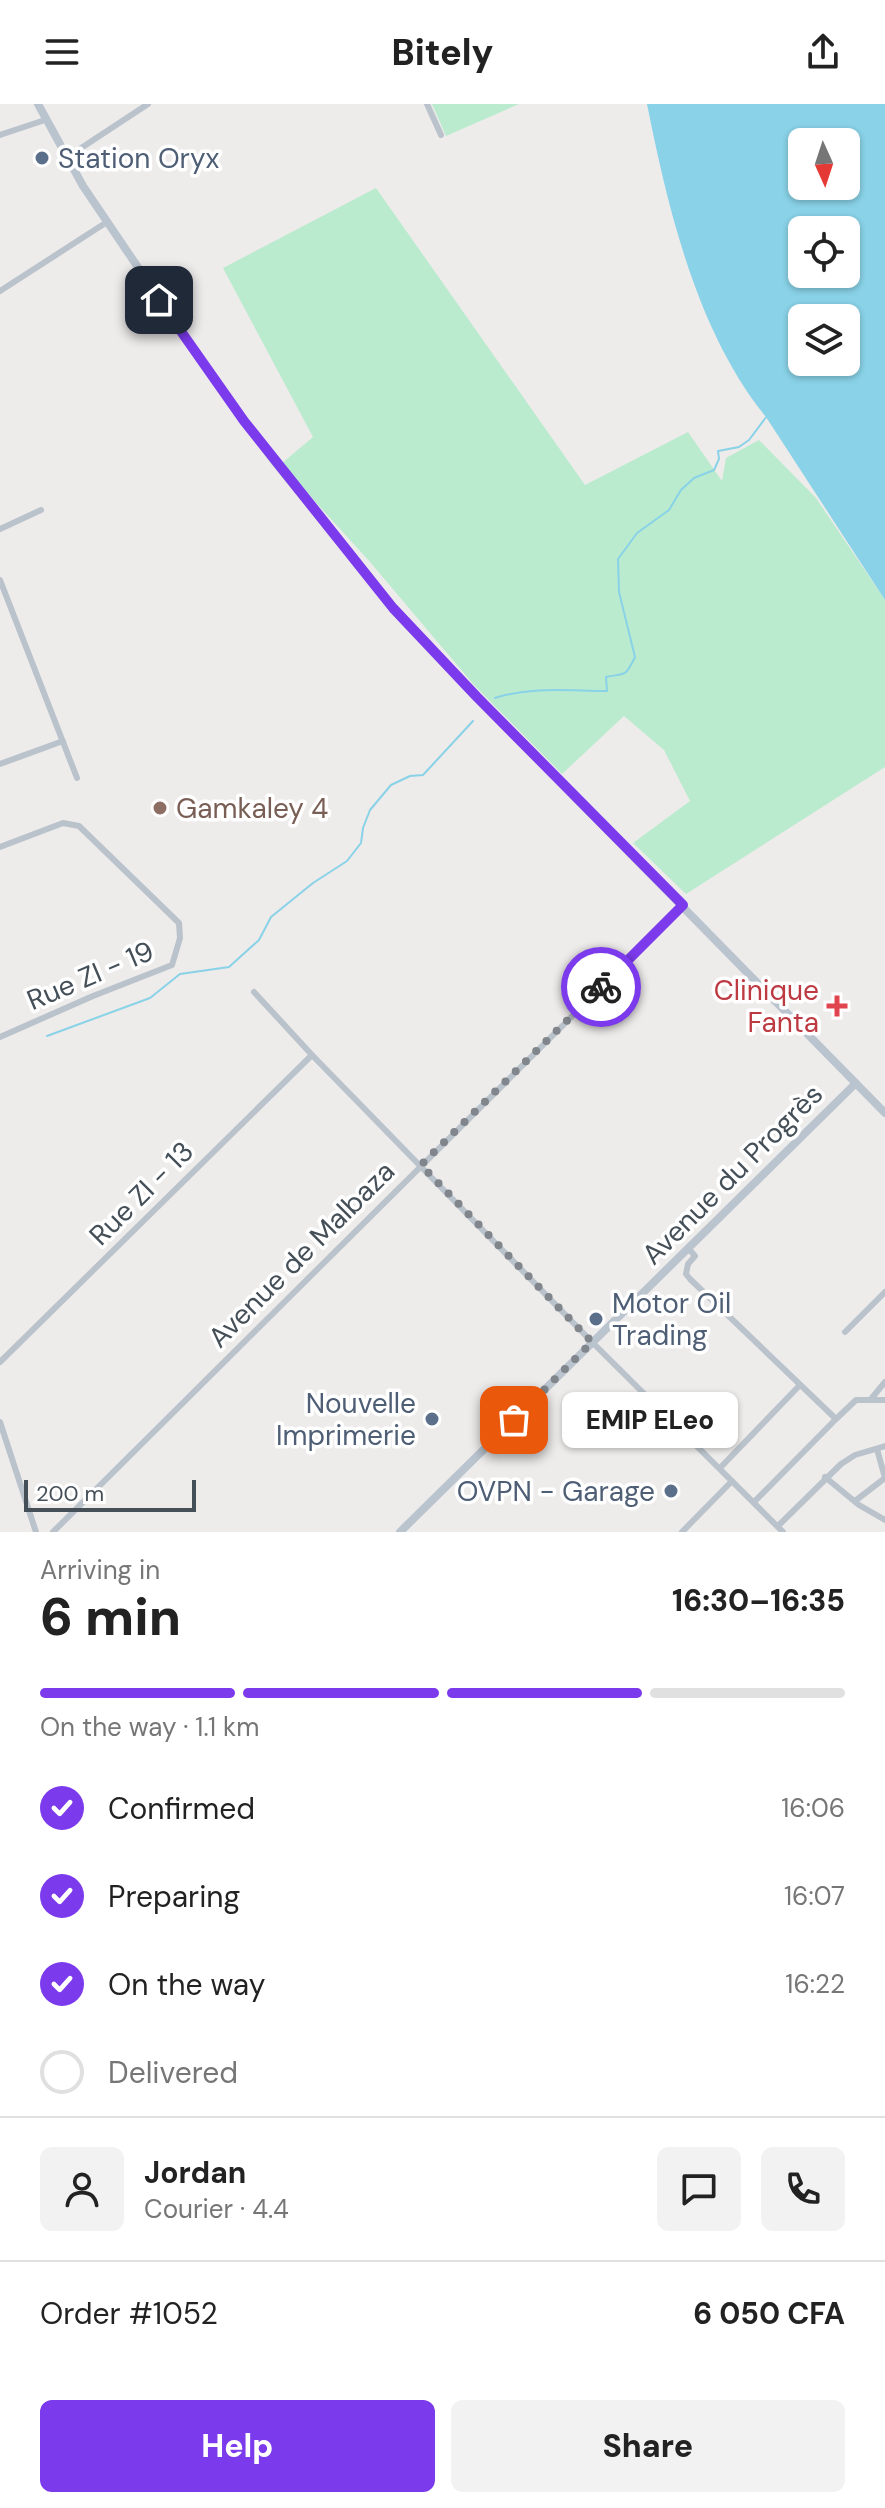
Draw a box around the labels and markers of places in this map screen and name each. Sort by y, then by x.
place label: Station Oryx [58,140,219,177]
marker: Station Oryx [33,149,51,167]
pin [125,266,193,334]
place label: Gamkaley 4 [176,790,328,827]
marker: Gamkaley 4 [151,799,169,817]
place label: Clinique Fanta [714,972,819,1041]
marker: Clinique Fanta [826,995,848,1017]
place label: Motor Oil Trading [612,1285,731,1354]
marker: Motor Oil Trading [587,1310,605,1328]
place label: Nouvelle Imprimerie [276,1385,416,1454]
pin [480,1386,548,1454]
callout: EMIP ELeo [562,1392,738,1448]
marker: Nouvelle Imprimerie [423,1410,441,1428]
place label: OVPN - Garage [457,1473,655,1510]
marker: OVPN - Garage [662,1482,680,1500]

